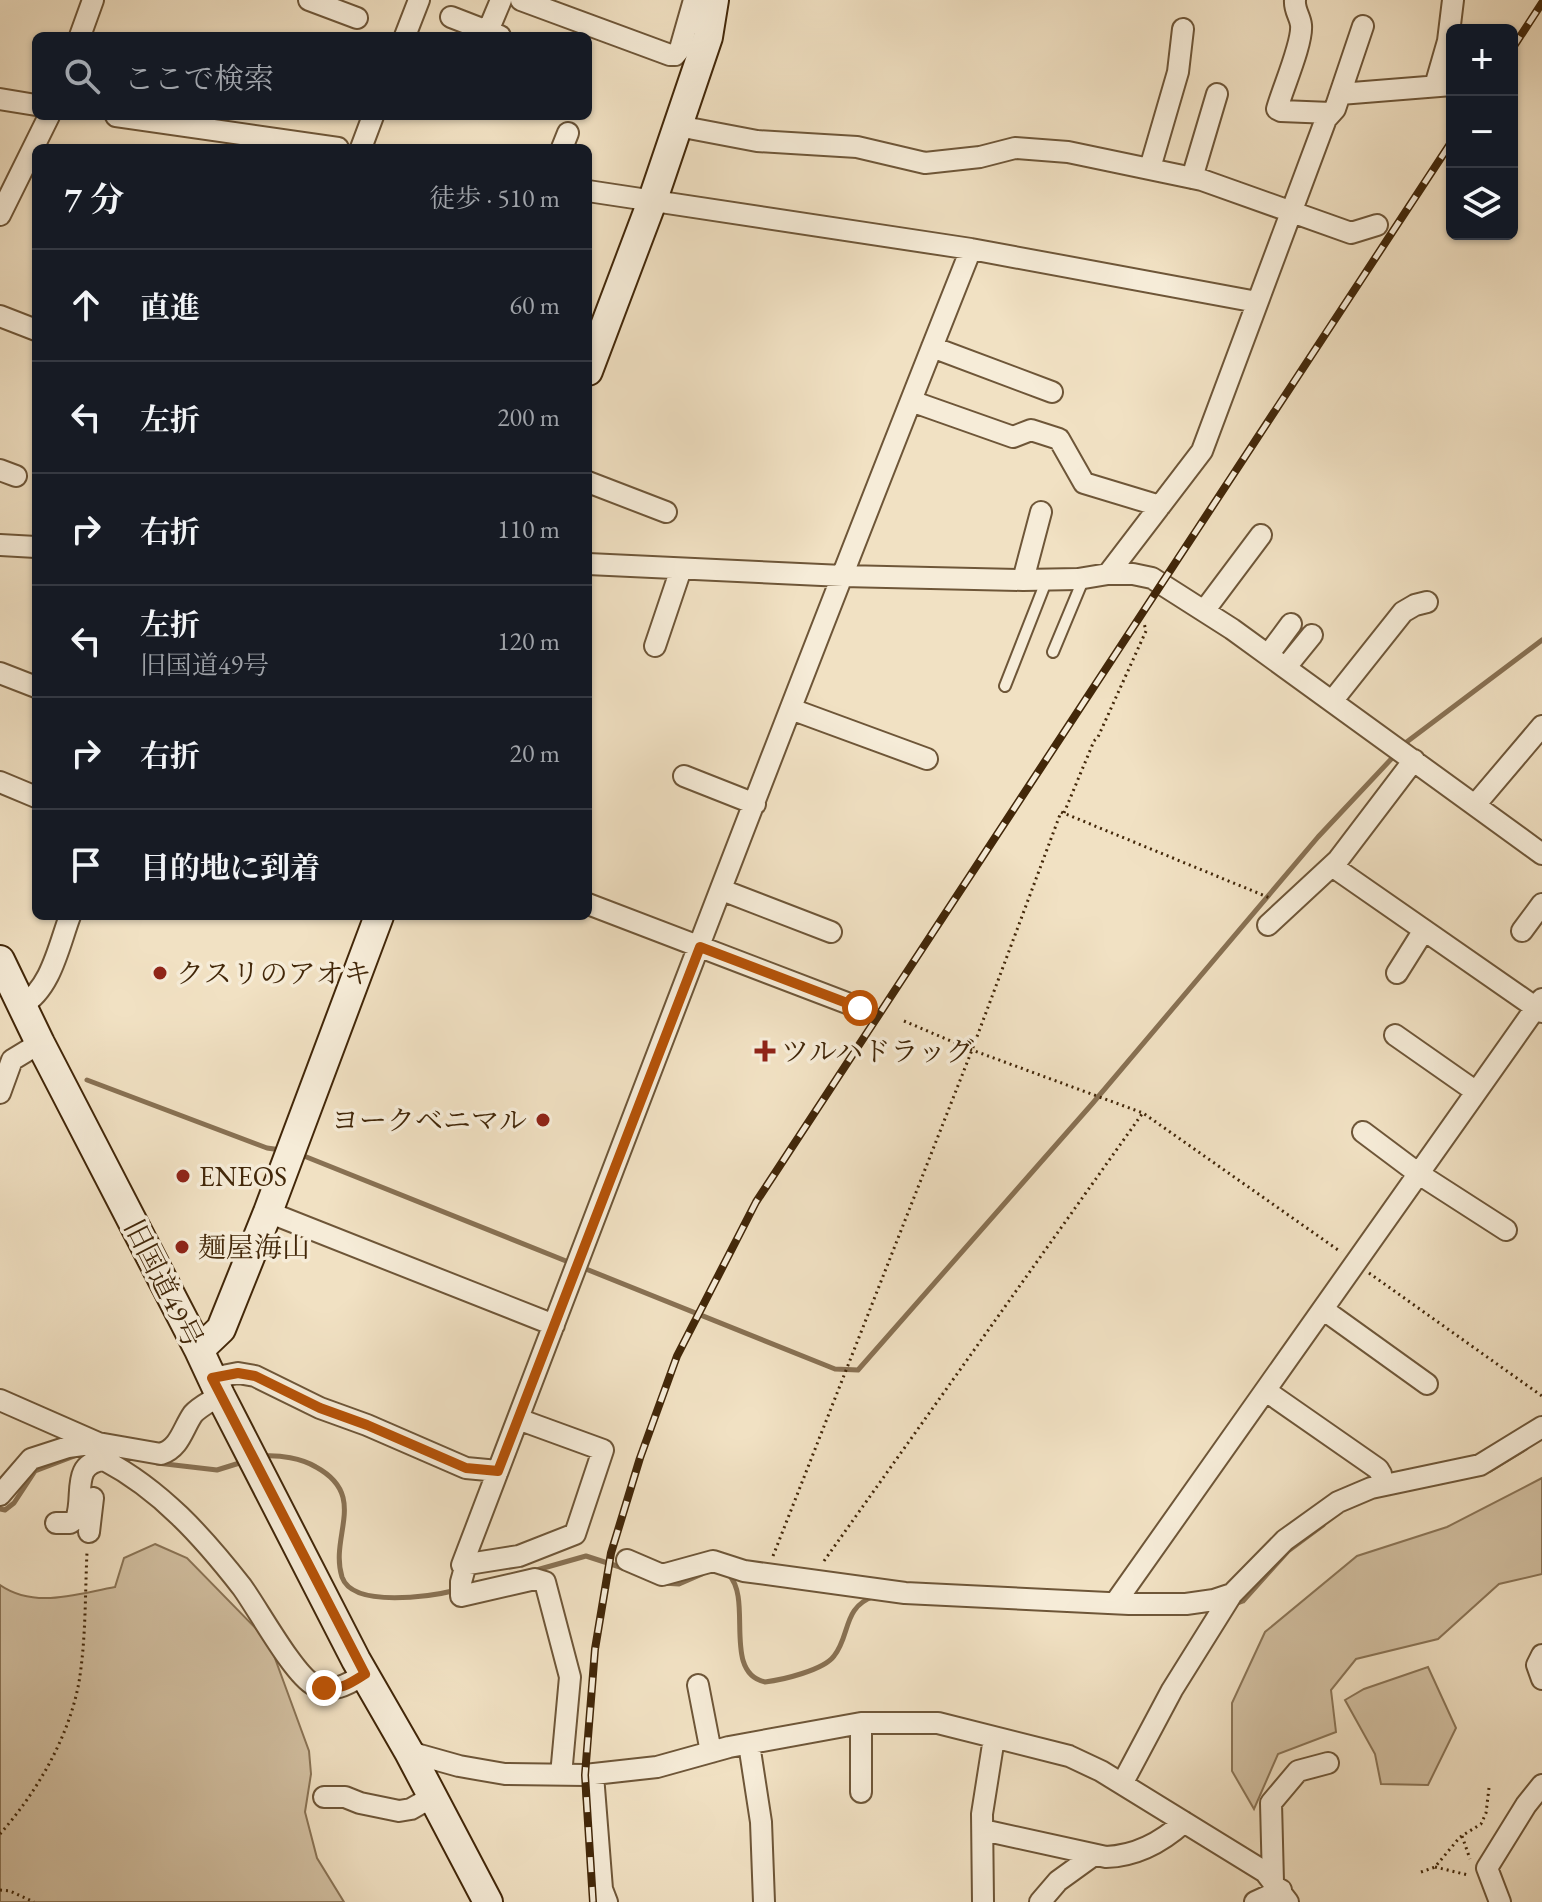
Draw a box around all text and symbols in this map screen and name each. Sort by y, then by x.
map controls [1446,24,1518,240]
button: + [1446,24,1518,96]
search box [32,32,592,120]
icon: search [60,54,104,98]
text: ここで検索 [124,59,274,98]
button: − [1446,96,1518,168]
button: layers [1446,168,1518,240]
text: 7 分 [64,177,124,221]
text: 徒歩 · 510 m [430,181,560,215]
icon: ahead [64,283,108,327]
text: 直進 [140,288,200,327]
text: 60 m [510,288,560,322]
icon: left [64,395,108,439]
text: 左折 [140,400,200,439]
text: 200 m [497,400,560,434]
icon: right [64,507,108,551]
text: 右折 [140,512,200,551]
text: 110 m [497,512,560,546]
text: 左折 [140,605,200,644]
icon: left [64,619,108,663]
text: 120 m [497,624,560,658]
text: 旧国道49号 [140,648,269,682]
icon: right [64,731,108,775]
text: 右折 [140,736,200,775]
text: 20 m [510,736,560,770]
icon: arrive [64,843,108,887]
text: 目的地に到着 [140,848,320,887]
place label: クスリのアオキ [176,955,371,991]
marker: クスリのアオキ [151,964,169,982]
route start [842,990,878,1026]
place label: ツルハドラッグ [781,1033,974,1069]
marker: ツルハドラッグ [756,1042,774,1060]
place label: ヨークベニマル [331,1102,527,1138]
marker: ヨークベニマル [534,1111,552,1129]
place label: ENEOS [199,1158,287,1194]
marker: ENEOS [174,1167,192,1185]
street label: 旧国道49号 [116,1213,212,1353]
place label: 麺屋海山 [198,1229,310,1265]
marker: 麺屋海山 [173,1238,191,1256]
route end [306,1670,342,1706]

